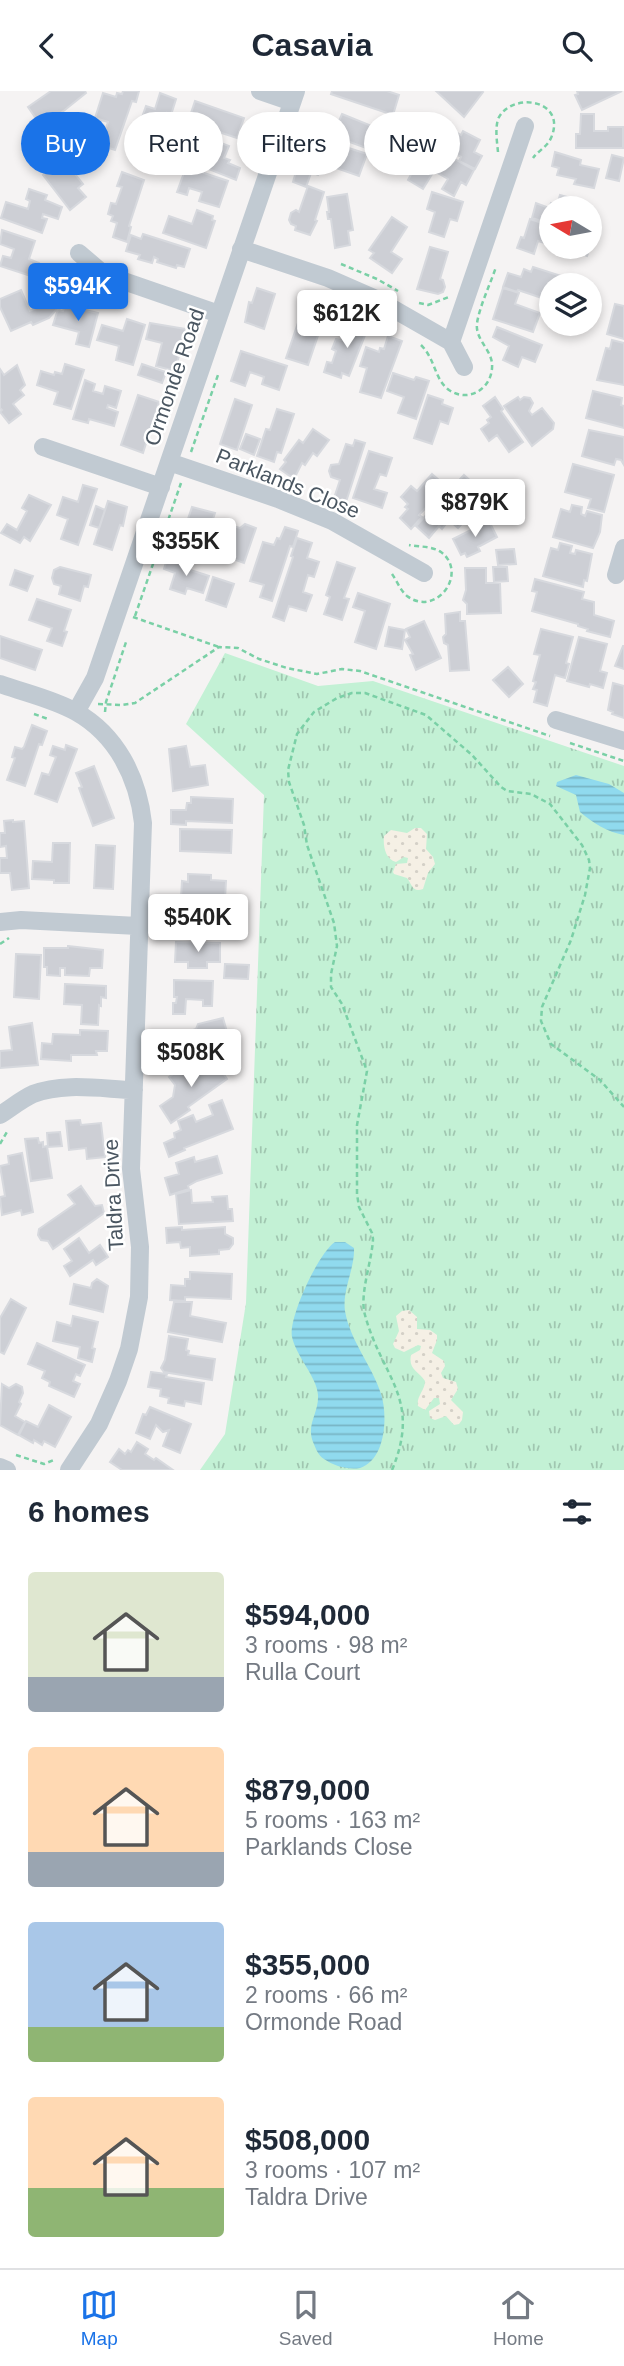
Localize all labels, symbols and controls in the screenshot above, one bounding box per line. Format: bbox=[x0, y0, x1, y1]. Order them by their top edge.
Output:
icon: back bbox=[28, 27, 66, 65]
text: Casavia bbox=[252, 27, 372, 63]
icon: search bbox=[558, 27, 596, 65]
chip: Buy bbox=[21, 112, 110, 175]
chip: Rent bbox=[124, 112, 223, 175]
chip: Filters bbox=[237, 112, 350, 175]
chip: New bbox=[364, 112, 460, 175]
north arrow bbox=[539, 196, 602, 259]
map controls bbox=[539, 196, 602, 336]
pin: $594K bbox=[29, 264, 127, 323]
text: $594K bbox=[44, 273, 112, 299]
button: layers bbox=[539, 273, 602, 336]
pin: $612K bbox=[298, 291, 396, 350]
text: $612K bbox=[313, 300, 381, 326]
street label: Ormonde Road bbox=[140, 305, 208, 449]
street label: Parklands Close bbox=[213, 444, 363, 522]
pin: $879K bbox=[426, 479, 524, 539]
text: $879K bbox=[441, 489, 509, 515]
pin: $355K bbox=[137, 519, 235, 578]
text: $355K bbox=[152, 528, 220, 554]
pin: $540K bbox=[149, 895, 247, 954]
text: $540K bbox=[164, 904, 232, 930]
pin: $508K bbox=[142, 1030, 240, 1089]
text: $508K bbox=[157, 1039, 225, 1065]
street label: Taldra Drive bbox=[99, 1138, 127, 1252]
icon: filters bbox=[558, 1493, 596, 1531]
text: 6 homes bbox=[28, 1495, 150, 1528]
text: $594,000 bbox=[245, 1598, 370, 1631]
icon: home bbox=[84, 1600, 168, 1684]
text: 3 rooms · 98 m² bbox=[245, 1632, 407, 1658]
text: Rulla Court bbox=[245, 1659, 360, 1685]
text: $879,000 bbox=[245, 1773, 370, 1806]
icon: home bbox=[84, 1775, 168, 1859]
text: 5 rooms · 163 m² bbox=[245, 1807, 420, 1833]
text: Parklands Close bbox=[245, 1834, 412, 1860]
text: $355,000 bbox=[245, 1948, 370, 1981]
icon: home bbox=[84, 1950, 168, 2034]
text: 2 rooms · 66 m² bbox=[245, 1982, 407, 2008]
text: Ormonde Road bbox=[245, 2009, 402, 2035]
text: $508,000 bbox=[245, 2123, 370, 2156]
icon: home bbox=[84, 2125, 168, 2209]
text: 3 rooms · 107 m² bbox=[245, 2157, 420, 2183]
text: Taldra Drive bbox=[245, 2184, 368, 2210]
tab: Map bbox=[80, 2286, 118, 2350]
tab: Saved bbox=[279, 2286, 333, 2350]
tab: Home bbox=[493, 2286, 544, 2350]

